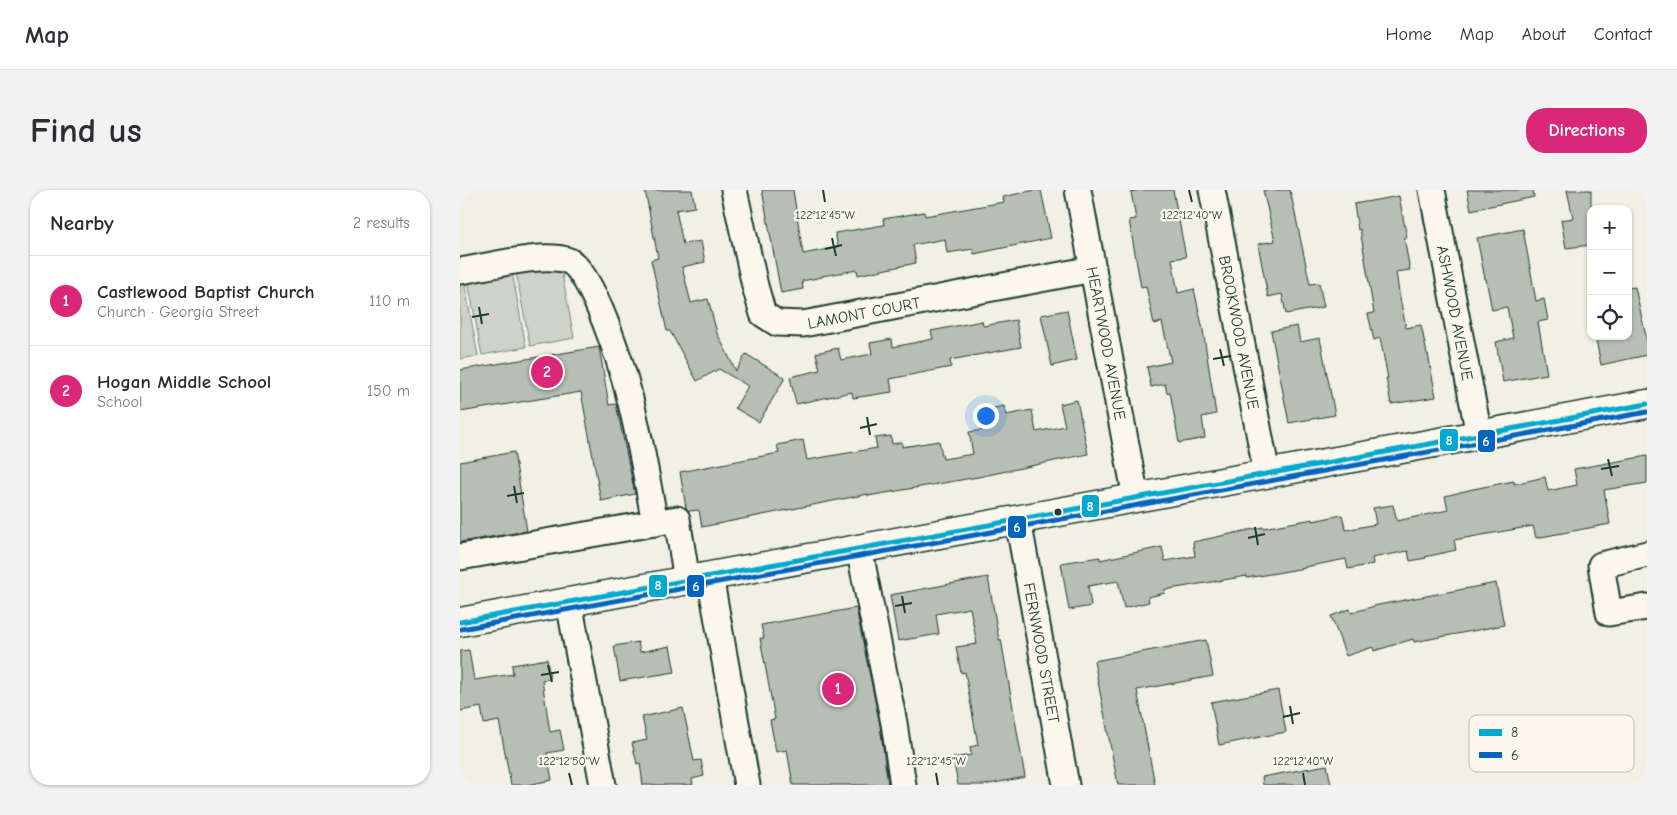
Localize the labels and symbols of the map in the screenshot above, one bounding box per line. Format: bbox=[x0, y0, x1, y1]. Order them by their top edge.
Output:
text: 122°12'45"W bbox=[795, 208, 855, 222]
text: 122°12'40"W bbox=[1162, 208, 1223, 222]
street label: ASHWOOD AVENUE bbox=[1433, 244, 1476, 382]
street label: BROOKWOOD AVENUE bbox=[1215, 254, 1262, 411]
street label: HEARTWOOD AVENUE bbox=[1083, 265, 1129, 422]
street label: LAMONT COURT bbox=[806, 294, 923, 333]
pin: 2 bbox=[531, 353, 563, 391]
your location bbox=[973, 403, 999, 429]
line badge: 8 bbox=[1439, 428, 1459, 452]
line badge: 6 bbox=[1477, 429, 1496, 453]
text: 8 bbox=[1445, 432, 1453, 449]
text: 6 bbox=[1482, 433, 1490, 450]
line badge: 8 bbox=[1081, 494, 1100, 518]
text: 8 bbox=[1086, 498, 1094, 515]
unlabelled marker bbox=[1053, 507, 1063, 517]
line badge: 6 bbox=[1007, 515, 1027, 539]
text: 6 bbox=[1013, 519, 1021, 536]
line badge: 8 bbox=[648, 574, 668, 598]
line badge: 6 bbox=[686, 574, 705, 598]
text: 8 bbox=[654, 577, 662, 594]
text: 6 bbox=[692, 578, 700, 595]
street label: FERNWOOD STREET bbox=[1020, 581, 1063, 725]
pin: 1 bbox=[822, 670, 854, 708]
legend bbox=[1469, 715, 1634, 772]
text: 8 bbox=[1511, 724, 1518, 741]
text: 6 bbox=[1511, 747, 1519, 764]
text: 122°12'50"W bbox=[538, 754, 600, 768]
text: 122°12'45"W bbox=[906, 754, 966, 768]
text: 122°12'40"W bbox=[1273, 754, 1334, 768]

